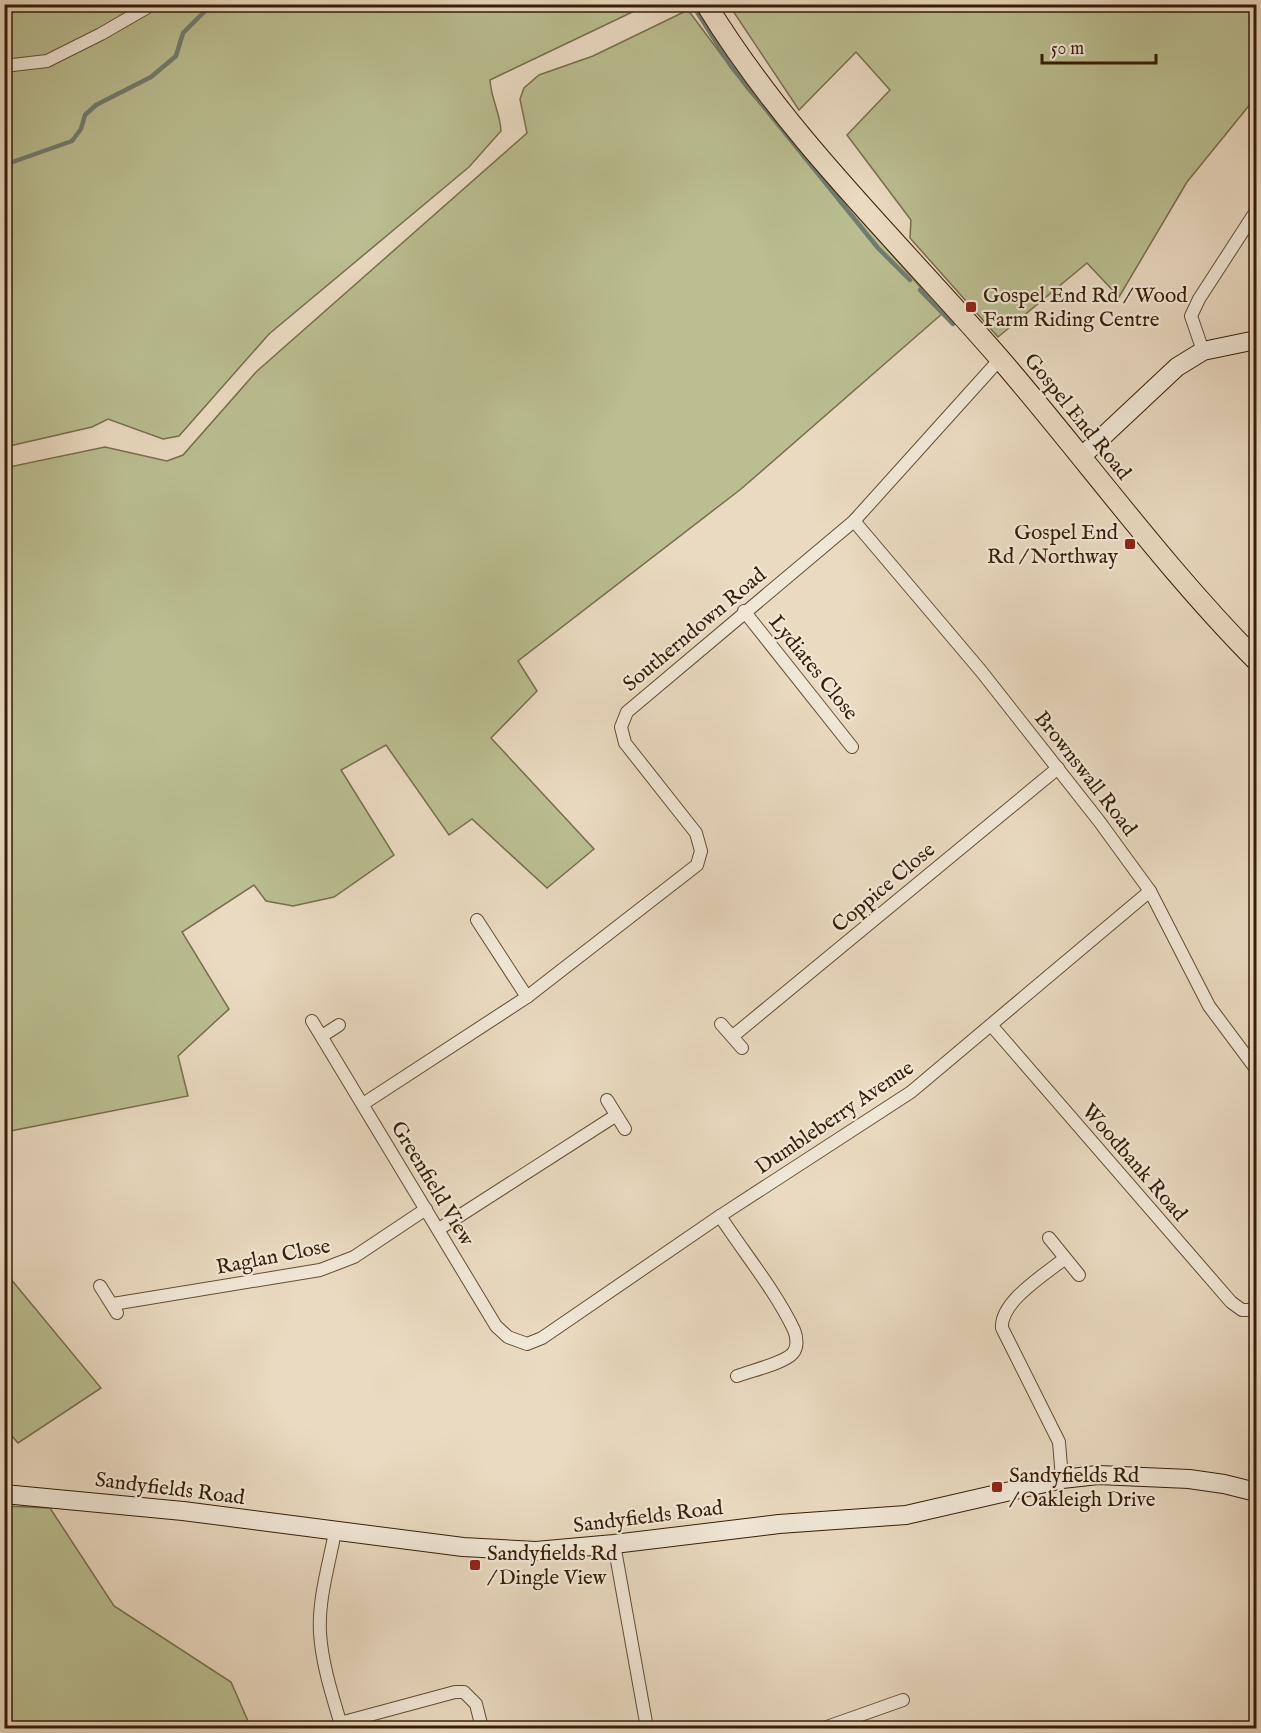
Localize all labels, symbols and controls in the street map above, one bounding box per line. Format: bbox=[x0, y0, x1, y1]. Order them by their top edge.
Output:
scale bar bbox=[1042, 27, 1156, 65]
text: 50 m bbox=[1051, 38, 1084, 61]
place label: Gospel End Rd / Wood Farm Riding Centre bbox=[983, 283, 1188, 334]
marker: Gospel End Rd / Wood Farm Riding Centre bbox=[964, 300, 978, 314]
street label: Gospel End Road bbox=[1017, 348, 1137, 487]
place label: Gospel End Rd / Northway bbox=[987, 520, 1119, 571]
marker: Gospel End Rd / Northway bbox=[1123, 537, 1137, 551]
street label: Southerndown Road bbox=[618, 562, 773, 698]
street label: Lydiates Close bbox=[762, 610, 864, 726]
street label: Brownswall Road bbox=[1028, 706, 1143, 843]
street label: Coppice Close bbox=[827, 837, 941, 939]
street label: Dumbleberry Avenue bbox=[750, 1055, 920, 1181]
street label: Woodbank Road bbox=[1075, 1098, 1193, 1228]
street label: Greenfield View bbox=[384, 1116, 480, 1252]
street label: Raglan Close bbox=[214, 1233, 333, 1282]
place label: Sandyfields Rd / Oakleigh Drive bbox=[1009, 1463, 1156, 1514]
street label: Sandyfields Road bbox=[93, 1467, 247, 1512]
marker: Sandyfields Rd / Oakleigh Drive bbox=[990, 1480, 1004, 1494]
street label: Sandyfields Road bbox=[572, 1495, 725, 1540]
place label: Sandyfields Rd / Dingle View bbox=[487, 1541, 618, 1592]
marker: Sandyfields Rd / Dingle View bbox=[468, 1558, 482, 1572]

